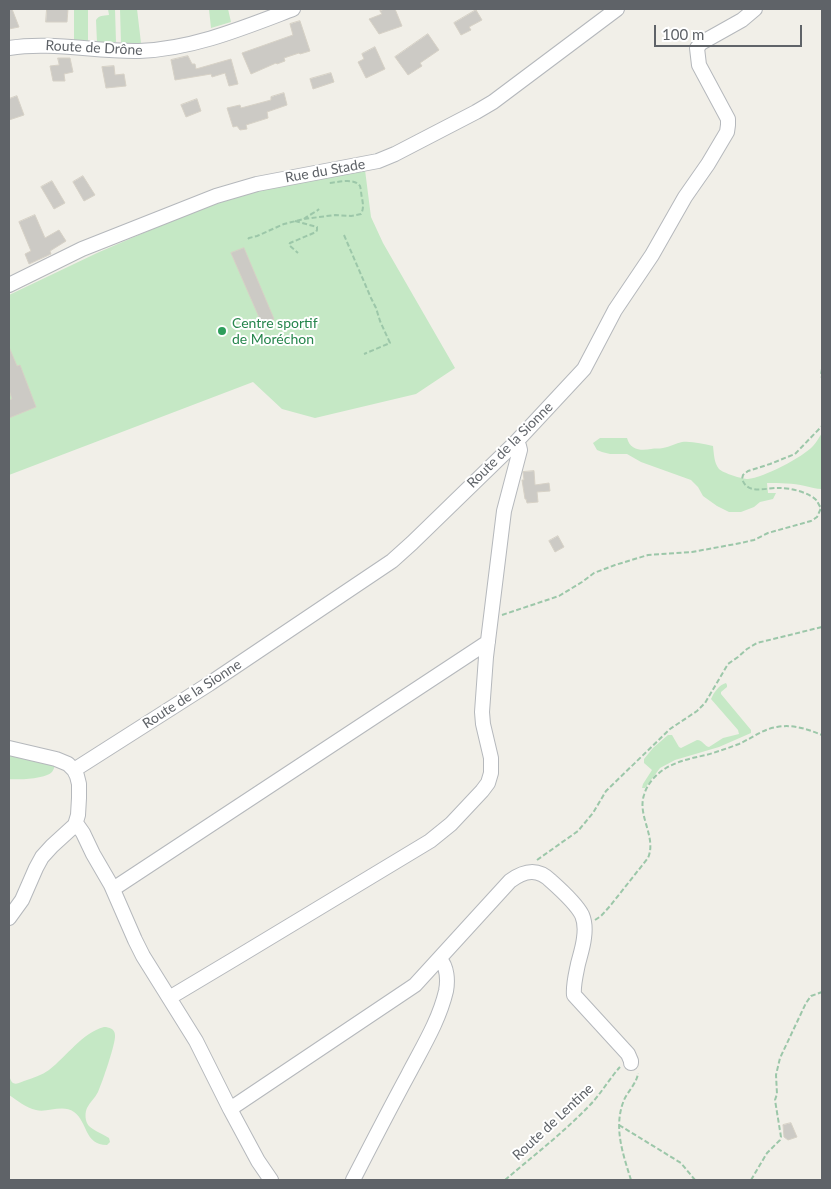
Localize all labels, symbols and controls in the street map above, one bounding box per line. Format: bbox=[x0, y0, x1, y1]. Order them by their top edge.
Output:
scale bar bbox=[656, 15, 804, 47]
text: 100 m bbox=[662, 25, 704, 43]
street label: Route de Drône bbox=[45, 37, 143, 59]
street label: Rue du Stade bbox=[284, 156, 366, 186]
place label: Centre sportif de Moréchon bbox=[232, 315, 318, 348]
marker: Centre sportif de Moréchon bbox=[216, 325, 228, 337]
street label: Route de la Sionne bbox=[464, 399, 556, 491]
street label: Route de la Sionne bbox=[139, 656, 245, 732]
street label: Route de Lentine bbox=[509, 1080, 597, 1164]

